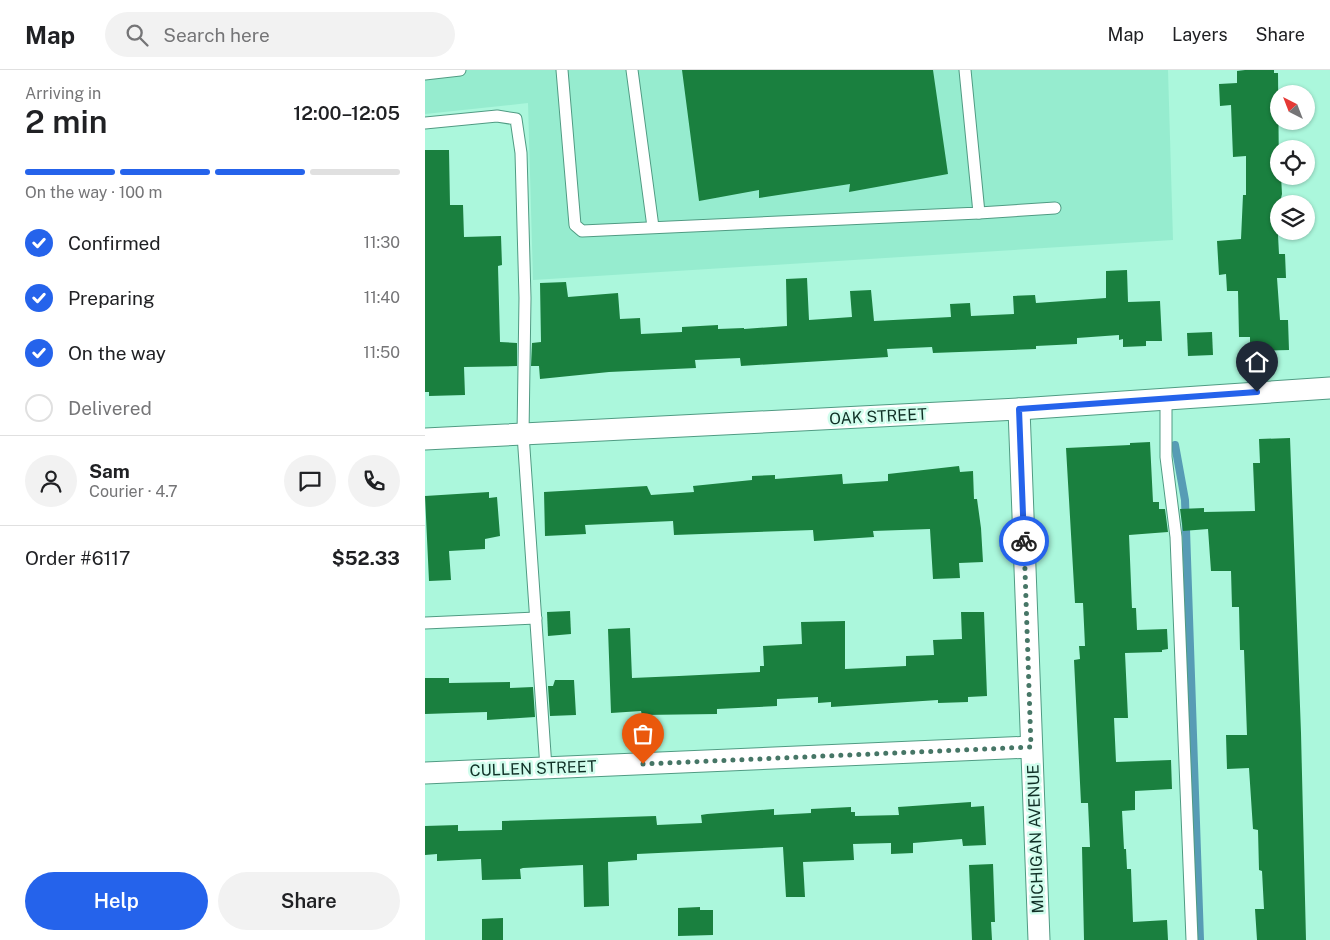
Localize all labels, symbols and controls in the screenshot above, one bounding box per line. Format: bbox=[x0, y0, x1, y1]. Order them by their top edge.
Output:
search box bbox=[105, 12, 455, 57]
text: Map bbox=[25, 21, 75, 49]
icon: search bbox=[123, 21, 151, 49]
text: Search here bbox=[163, 24, 270, 46]
text: Map bbox=[1108, 24, 1144, 45]
text: Layers bbox=[1172, 24, 1228, 45]
text: Share bbox=[1256, 24, 1305, 45]
text: Arriving in bbox=[25, 84, 101, 103]
north arrow bbox=[1270, 85, 1315, 130]
map controls bbox=[1270, 85, 1315, 240]
text: 12:00–12:05 bbox=[293, 102, 400, 124]
text: 2 min bbox=[25, 103, 108, 140]
button: locate bbox=[1270, 140, 1315, 185]
text: On the way · 100 m bbox=[25, 183, 162, 202]
button: layers bbox=[1270, 195, 1315, 240]
icon: check bbox=[25, 229, 53, 257]
text: Confirmed bbox=[68, 232, 161, 254]
text: 11:30 bbox=[364, 233, 400, 252]
icon: check bbox=[25, 284, 53, 312]
text: Preparing bbox=[68, 287, 155, 309]
text: 11:40 bbox=[364, 288, 400, 307]
icon: check bbox=[25, 339, 53, 367]
pin bbox=[1236, 341, 1278, 392]
text: On the way bbox=[68, 342, 166, 364]
text: 11:50 bbox=[363, 343, 400, 362]
icon: home bbox=[1243, 348, 1271, 376]
text: Delivered bbox=[68, 397, 152, 419]
street label: OAK STREET bbox=[829, 404, 928, 429]
button: person bbox=[25, 455, 77, 507]
button: chat bbox=[284, 455, 336, 507]
button: phone bbox=[348, 455, 400, 507]
text: Sam bbox=[89, 460, 130, 482]
text: Courier · 4.7 bbox=[89, 482, 178, 501]
courier bbox=[999, 516, 1049, 566]
icon: bike bbox=[1010, 527, 1038, 555]
text: Order #6117 bbox=[25, 547, 130, 569]
text: $52.33 bbox=[332, 547, 400, 569]
pin bbox=[622, 713, 664, 764]
icon: bag bbox=[629, 720, 657, 748]
street label: CULLEN STREET bbox=[469, 757, 597, 780]
street label: MICHIGAN AVENUE bbox=[1023, 764, 1048, 914]
button: Help bbox=[25, 872, 208, 930]
button: Share bbox=[218, 872, 400, 930]

